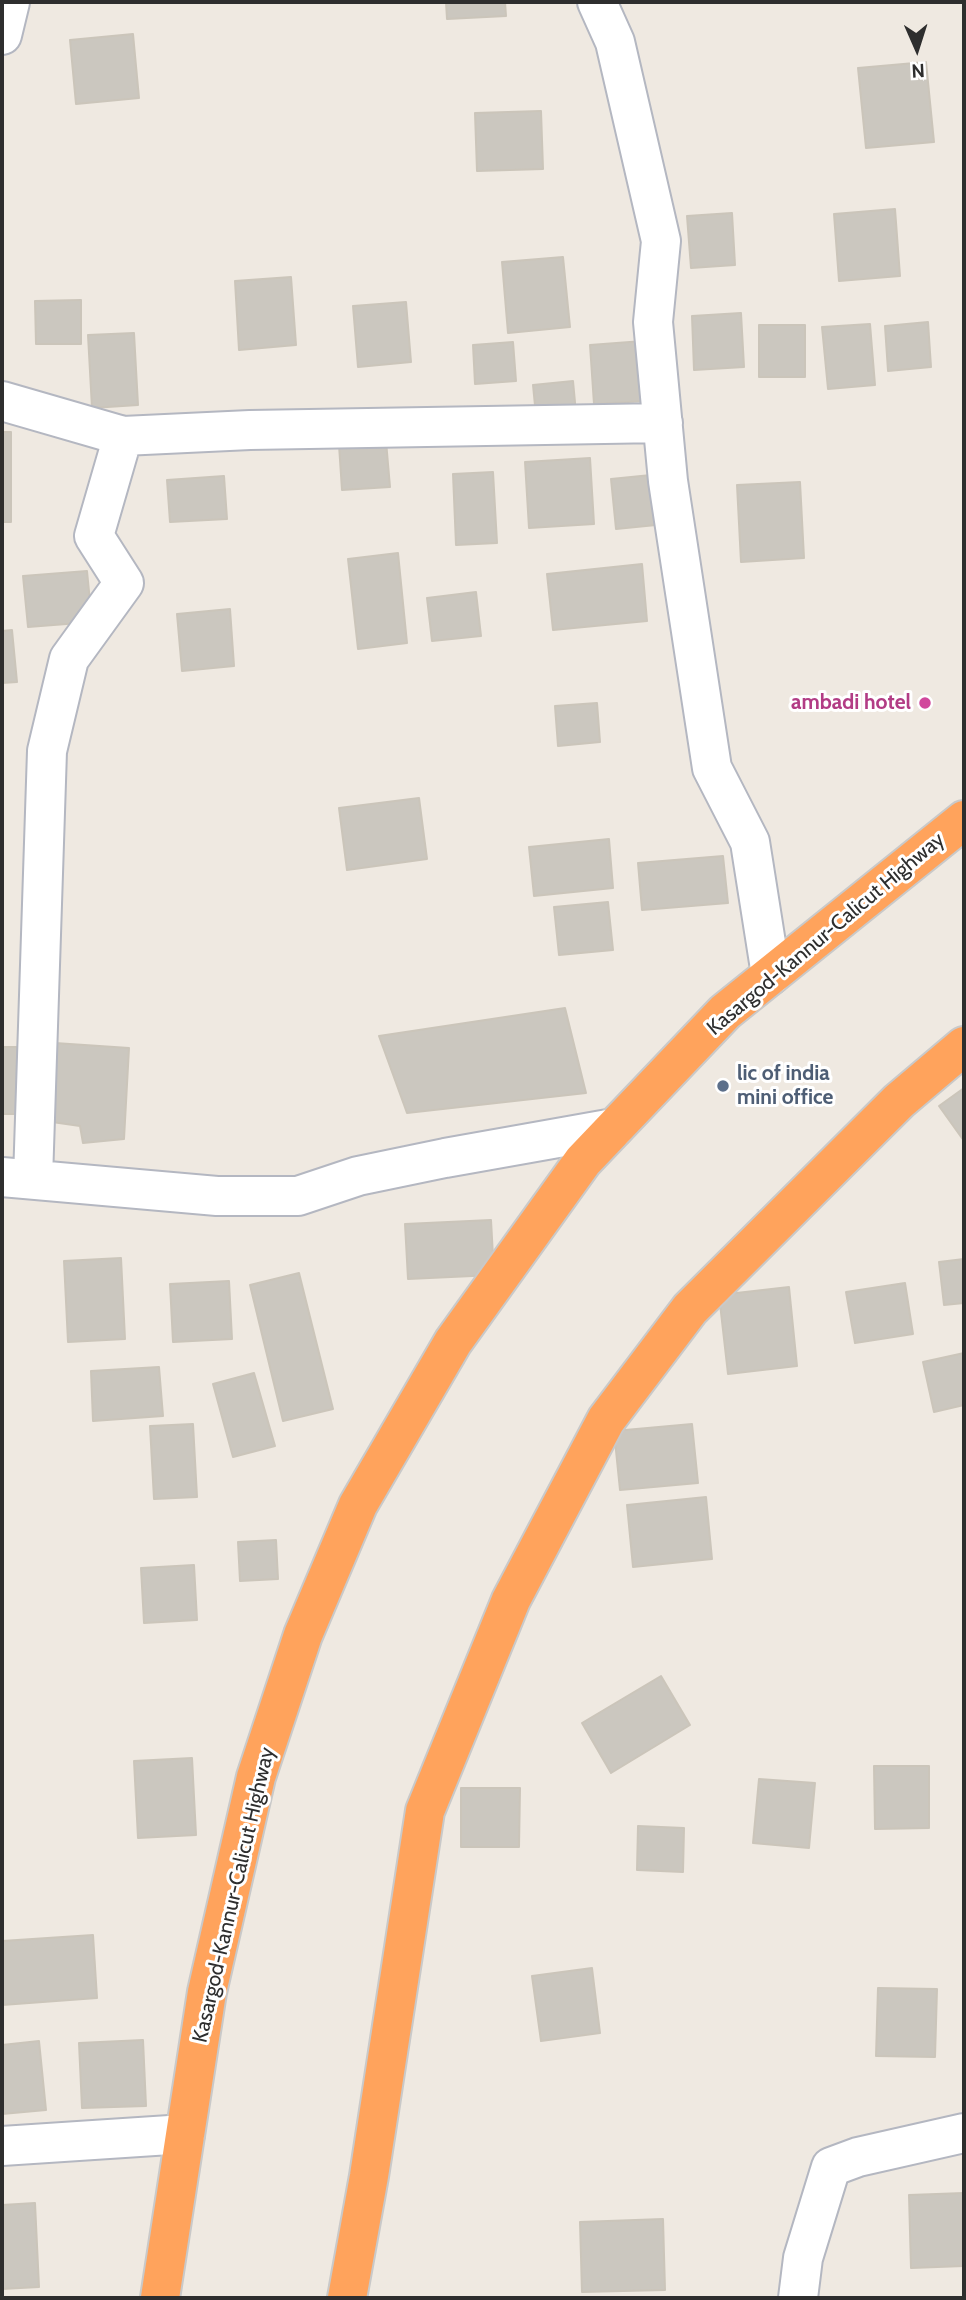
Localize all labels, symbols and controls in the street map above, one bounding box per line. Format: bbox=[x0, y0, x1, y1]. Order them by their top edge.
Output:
north arrow bbox=[882, 14, 952, 84]
text: N bbox=[911, 59, 925, 82]
place label: ambadi hotel bbox=[791, 690, 911, 716]
marker: ambadi hotel bbox=[917, 695, 933, 711]
street label: Kasargod-Kannur-Calicut Highway bbox=[702, 827, 950, 1041]
place label: lic of india mini office bbox=[737, 1061, 833, 1111]
marker: lic of india mini office bbox=[715, 1078, 731, 1094]
street label: Kasargod-Kannur-Calicut Highway bbox=[188, 1745, 280, 2045]

